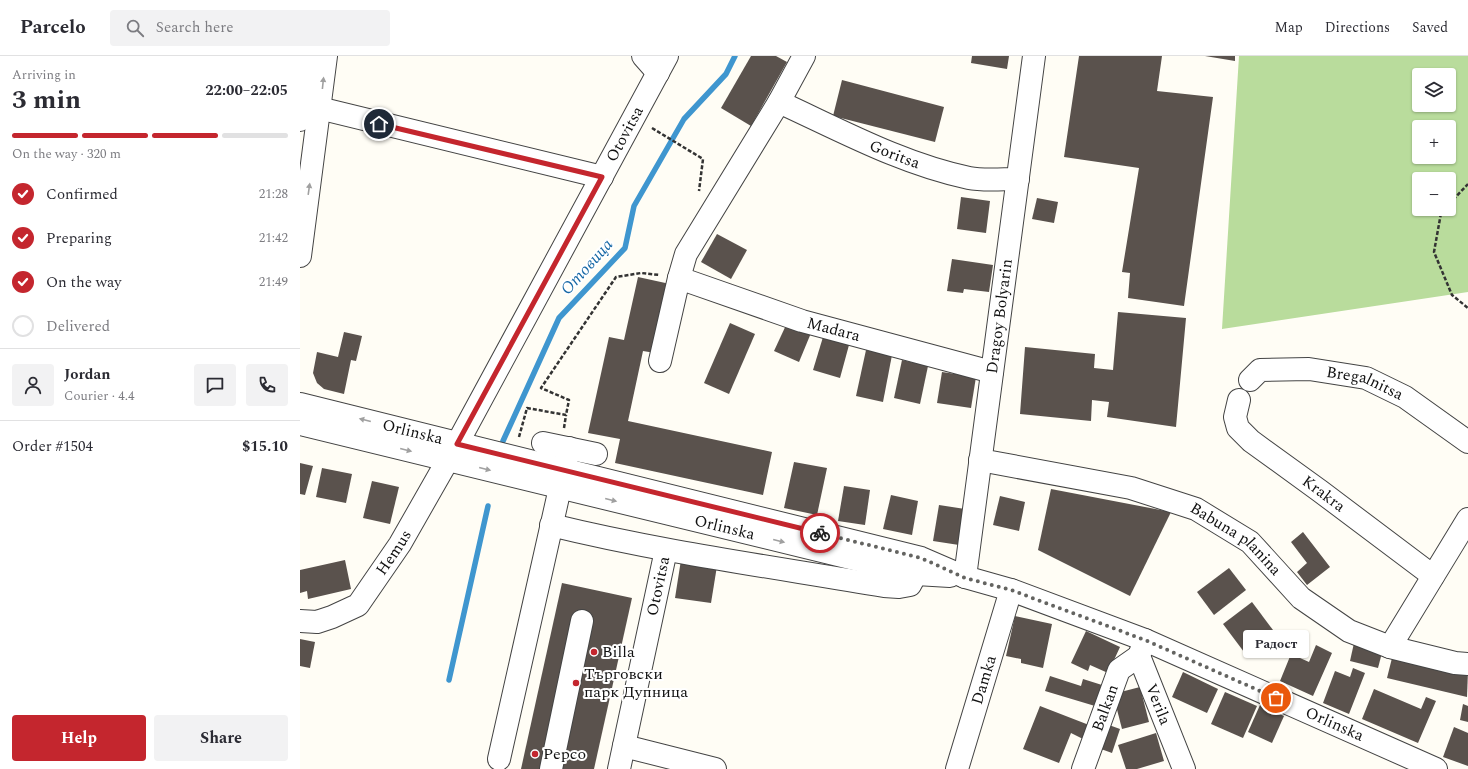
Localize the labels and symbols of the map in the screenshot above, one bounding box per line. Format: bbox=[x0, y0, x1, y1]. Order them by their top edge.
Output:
one-way arrow bbox=[320, 76, 326, 89]
street label: Otovitsa bbox=[600, 102, 650, 166]
pin bbox=[362, 107, 396, 141]
street label: Goritsa bbox=[865, 134, 923, 175]
one-way arrow bbox=[306, 183, 312, 195]
water label: Отовица bbox=[554, 233, 620, 301]
street label: Dragoy Bolyarin bbox=[980, 257, 1019, 375]
street label: Madara bbox=[804, 311, 863, 348]
street label: Bregalnitsa bbox=[1325, 360, 1408, 407]
street label: Orlinska bbox=[380, 413, 446, 451]
one-way arrow bbox=[359, 417, 371, 423]
one-way arrow bbox=[400, 447, 412, 453]
one-way arrow bbox=[479, 466, 491, 472]
street label: Krakra bbox=[1297, 470, 1351, 518]
street label: Babuna planina bbox=[1185, 496, 1287, 581]
one-way arrow bbox=[606, 497, 618, 503]
street label: Orlinska bbox=[692, 508, 758, 546]
courier bbox=[800, 513, 840, 553]
street label: Hemus bbox=[370, 525, 418, 580]
one-way arrow bbox=[772, 538, 785, 544]
street label: Otovitsa bbox=[640, 554, 676, 618]
callout: Радост bbox=[1243, 630, 1309, 658]
place label: Billa bbox=[602, 640, 635, 664]
marker: Billa bbox=[589, 647, 599, 657]
street label: Damka bbox=[965, 652, 1003, 708]
place label: Търговски парк Дупница bbox=[584, 662, 688, 704]
marker: Търговски парк Дупница bbox=[571, 678, 581, 688]
street label: Verila bbox=[1139, 680, 1177, 729]
street label: Balkan bbox=[1086, 681, 1125, 735]
pin bbox=[1259, 681, 1293, 715]
street label: Orlinska bbox=[1302, 701, 1368, 748]
place label: Pepco bbox=[543, 742, 586, 766]
marker: Pepco bbox=[530, 749, 540, 759]

